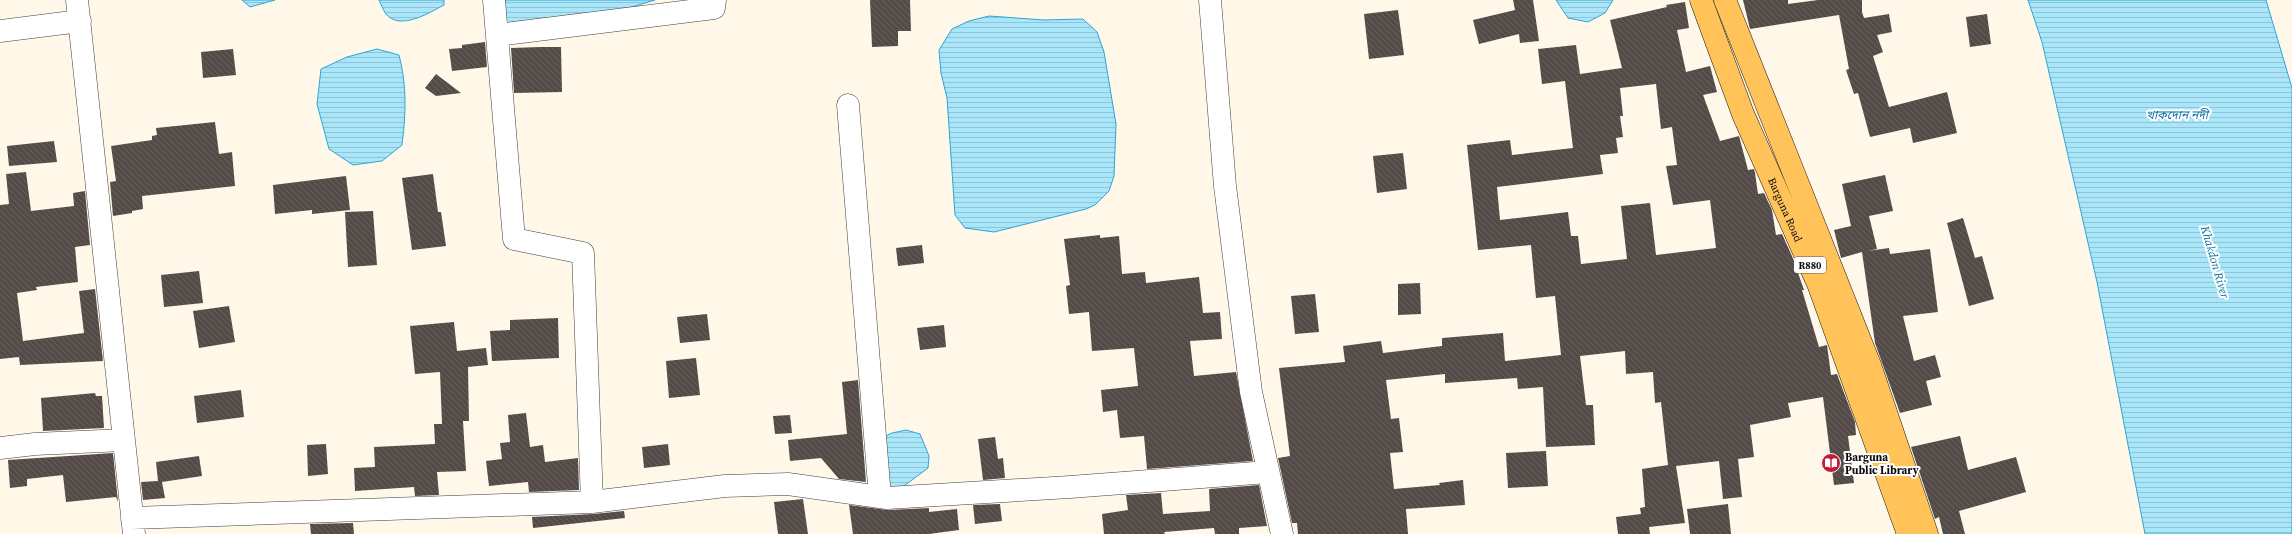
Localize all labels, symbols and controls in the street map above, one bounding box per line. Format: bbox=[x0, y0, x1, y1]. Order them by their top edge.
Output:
water label: খাকদোন নদী bbox=[2146, 107, 2211, 123]
street label: Barguna Road bbox=[1764, 175, 1806, 245]
water label: Khakdon River bbox=[2197, 223, 2233, 301]
road number: R880 bbox=[1794, 257, 1826, 273]
place label: Barguna Public Library bbox=[1845, 450, 1919, 478]
library icon: Barguna Public Library bbox=[1820, 452, 1842, 474]

